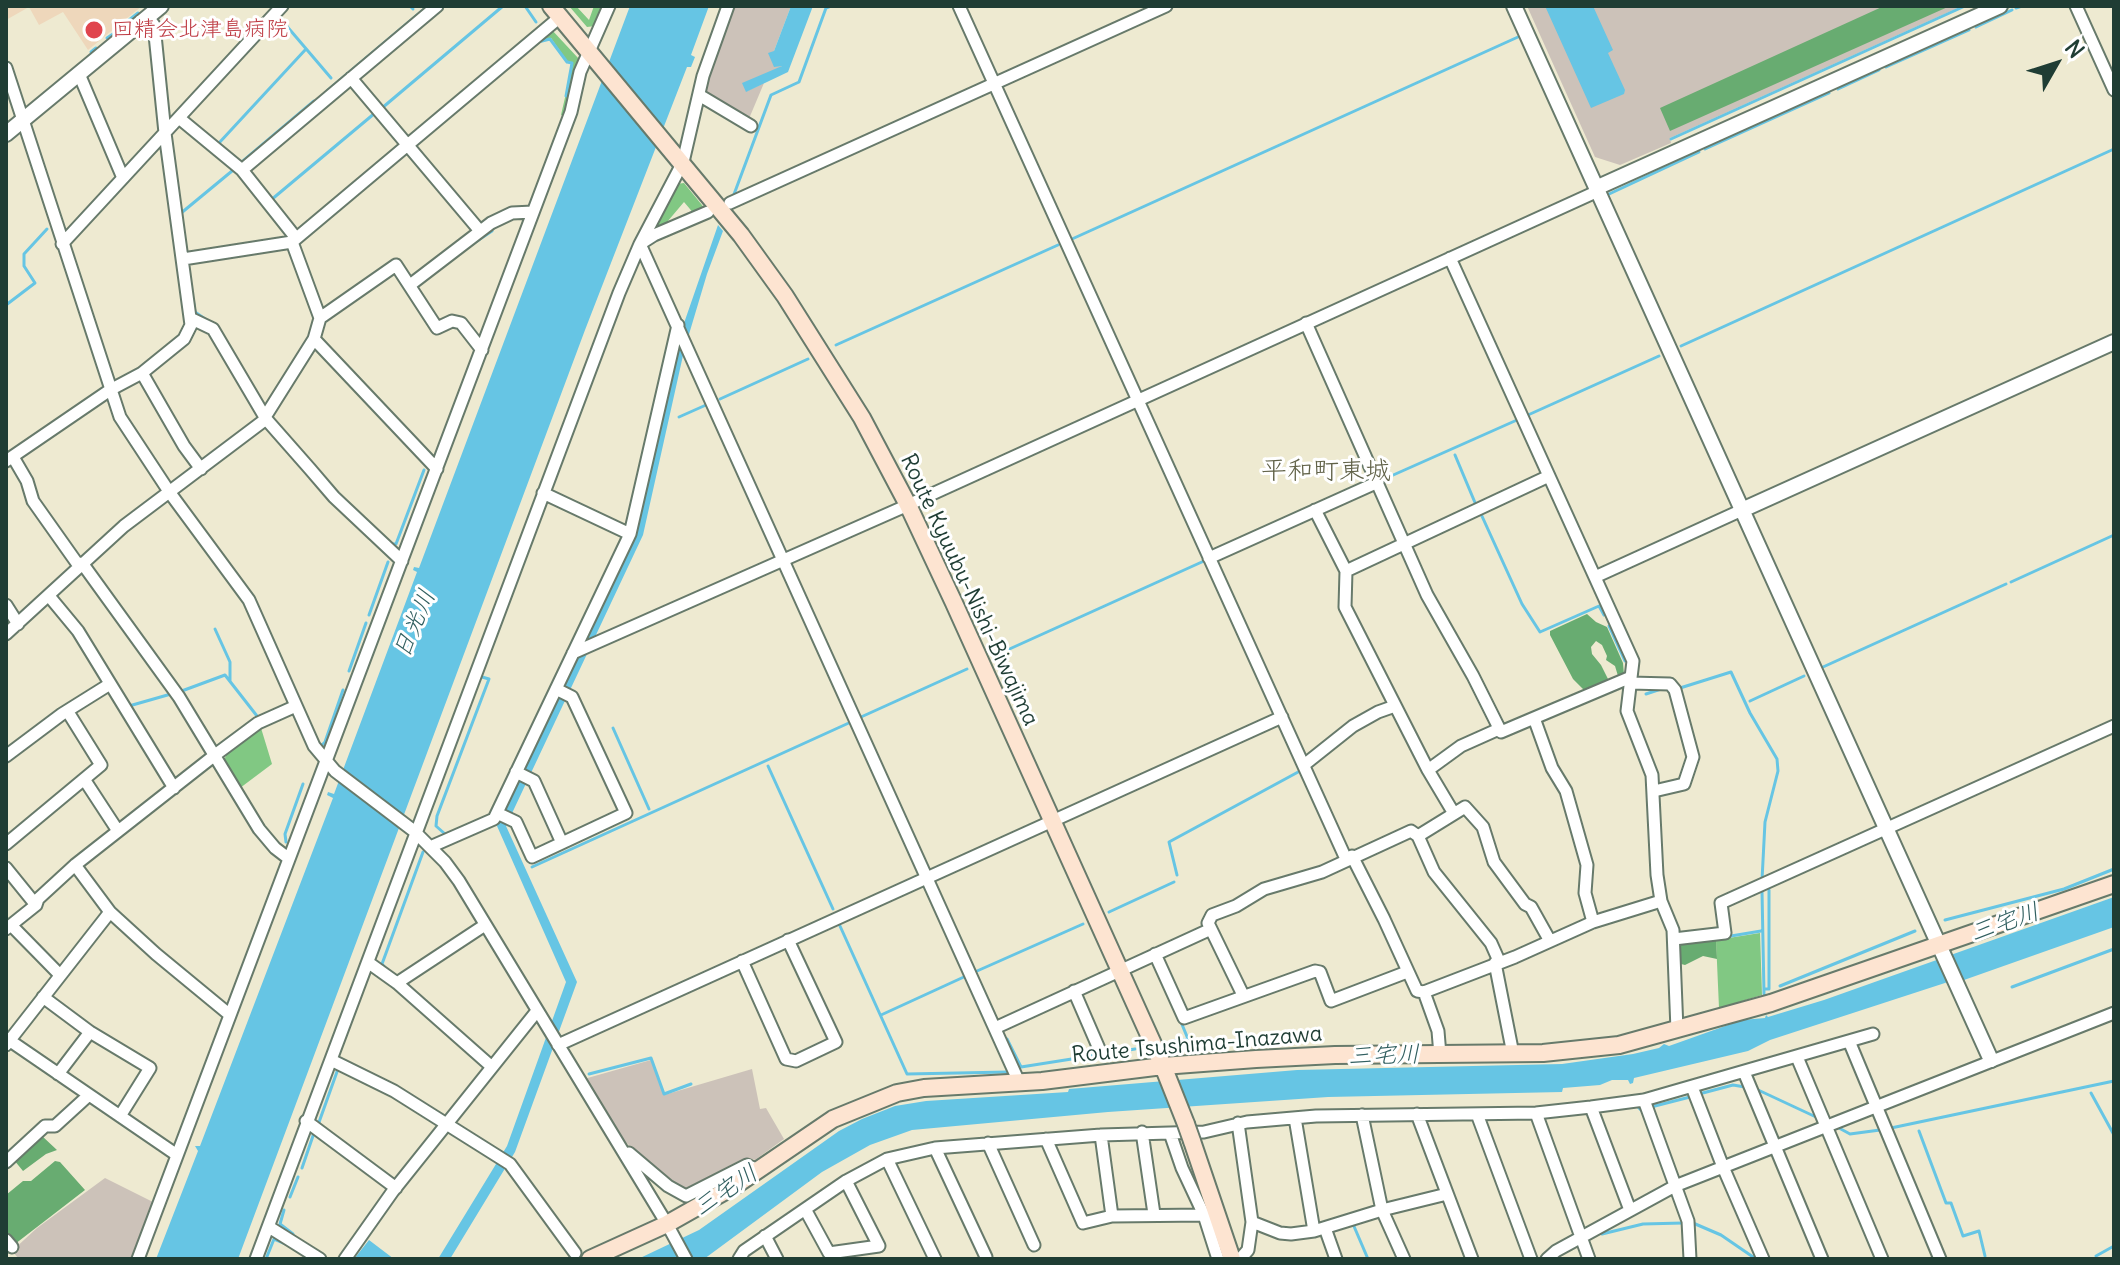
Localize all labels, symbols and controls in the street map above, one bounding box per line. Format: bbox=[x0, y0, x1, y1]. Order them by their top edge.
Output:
place label: 回精会北津島病院 bbox=[112, 17, 288, 43]
marker: 回精会北津島病院 bbox=[83, 19, 105, 41]
north arrow bbox=[2016, 24, 2096, 104]
text: N bbox=[2059, 34, 2090, 64]
street label: Route Kyuubu-Nishi-Biwajima bbox=[894, 450, 1044, 730]
district label: 平和町東城 bbox=[1261, 456, 1391, 488]
water label: 日光川 bbox=[388, 585, 442, 663]
water label: 三宅川 bbox=[1966, 898, 2044, 948]
street label: Route Tsushima-Inazawa bbox=[1071, 1021, 1323, 1069]
water label: 三宅川 bbox=[1348, 1040, 1420, 1072]
water label: 三宅川 bbox=[688, 1159, 764, 1223]

